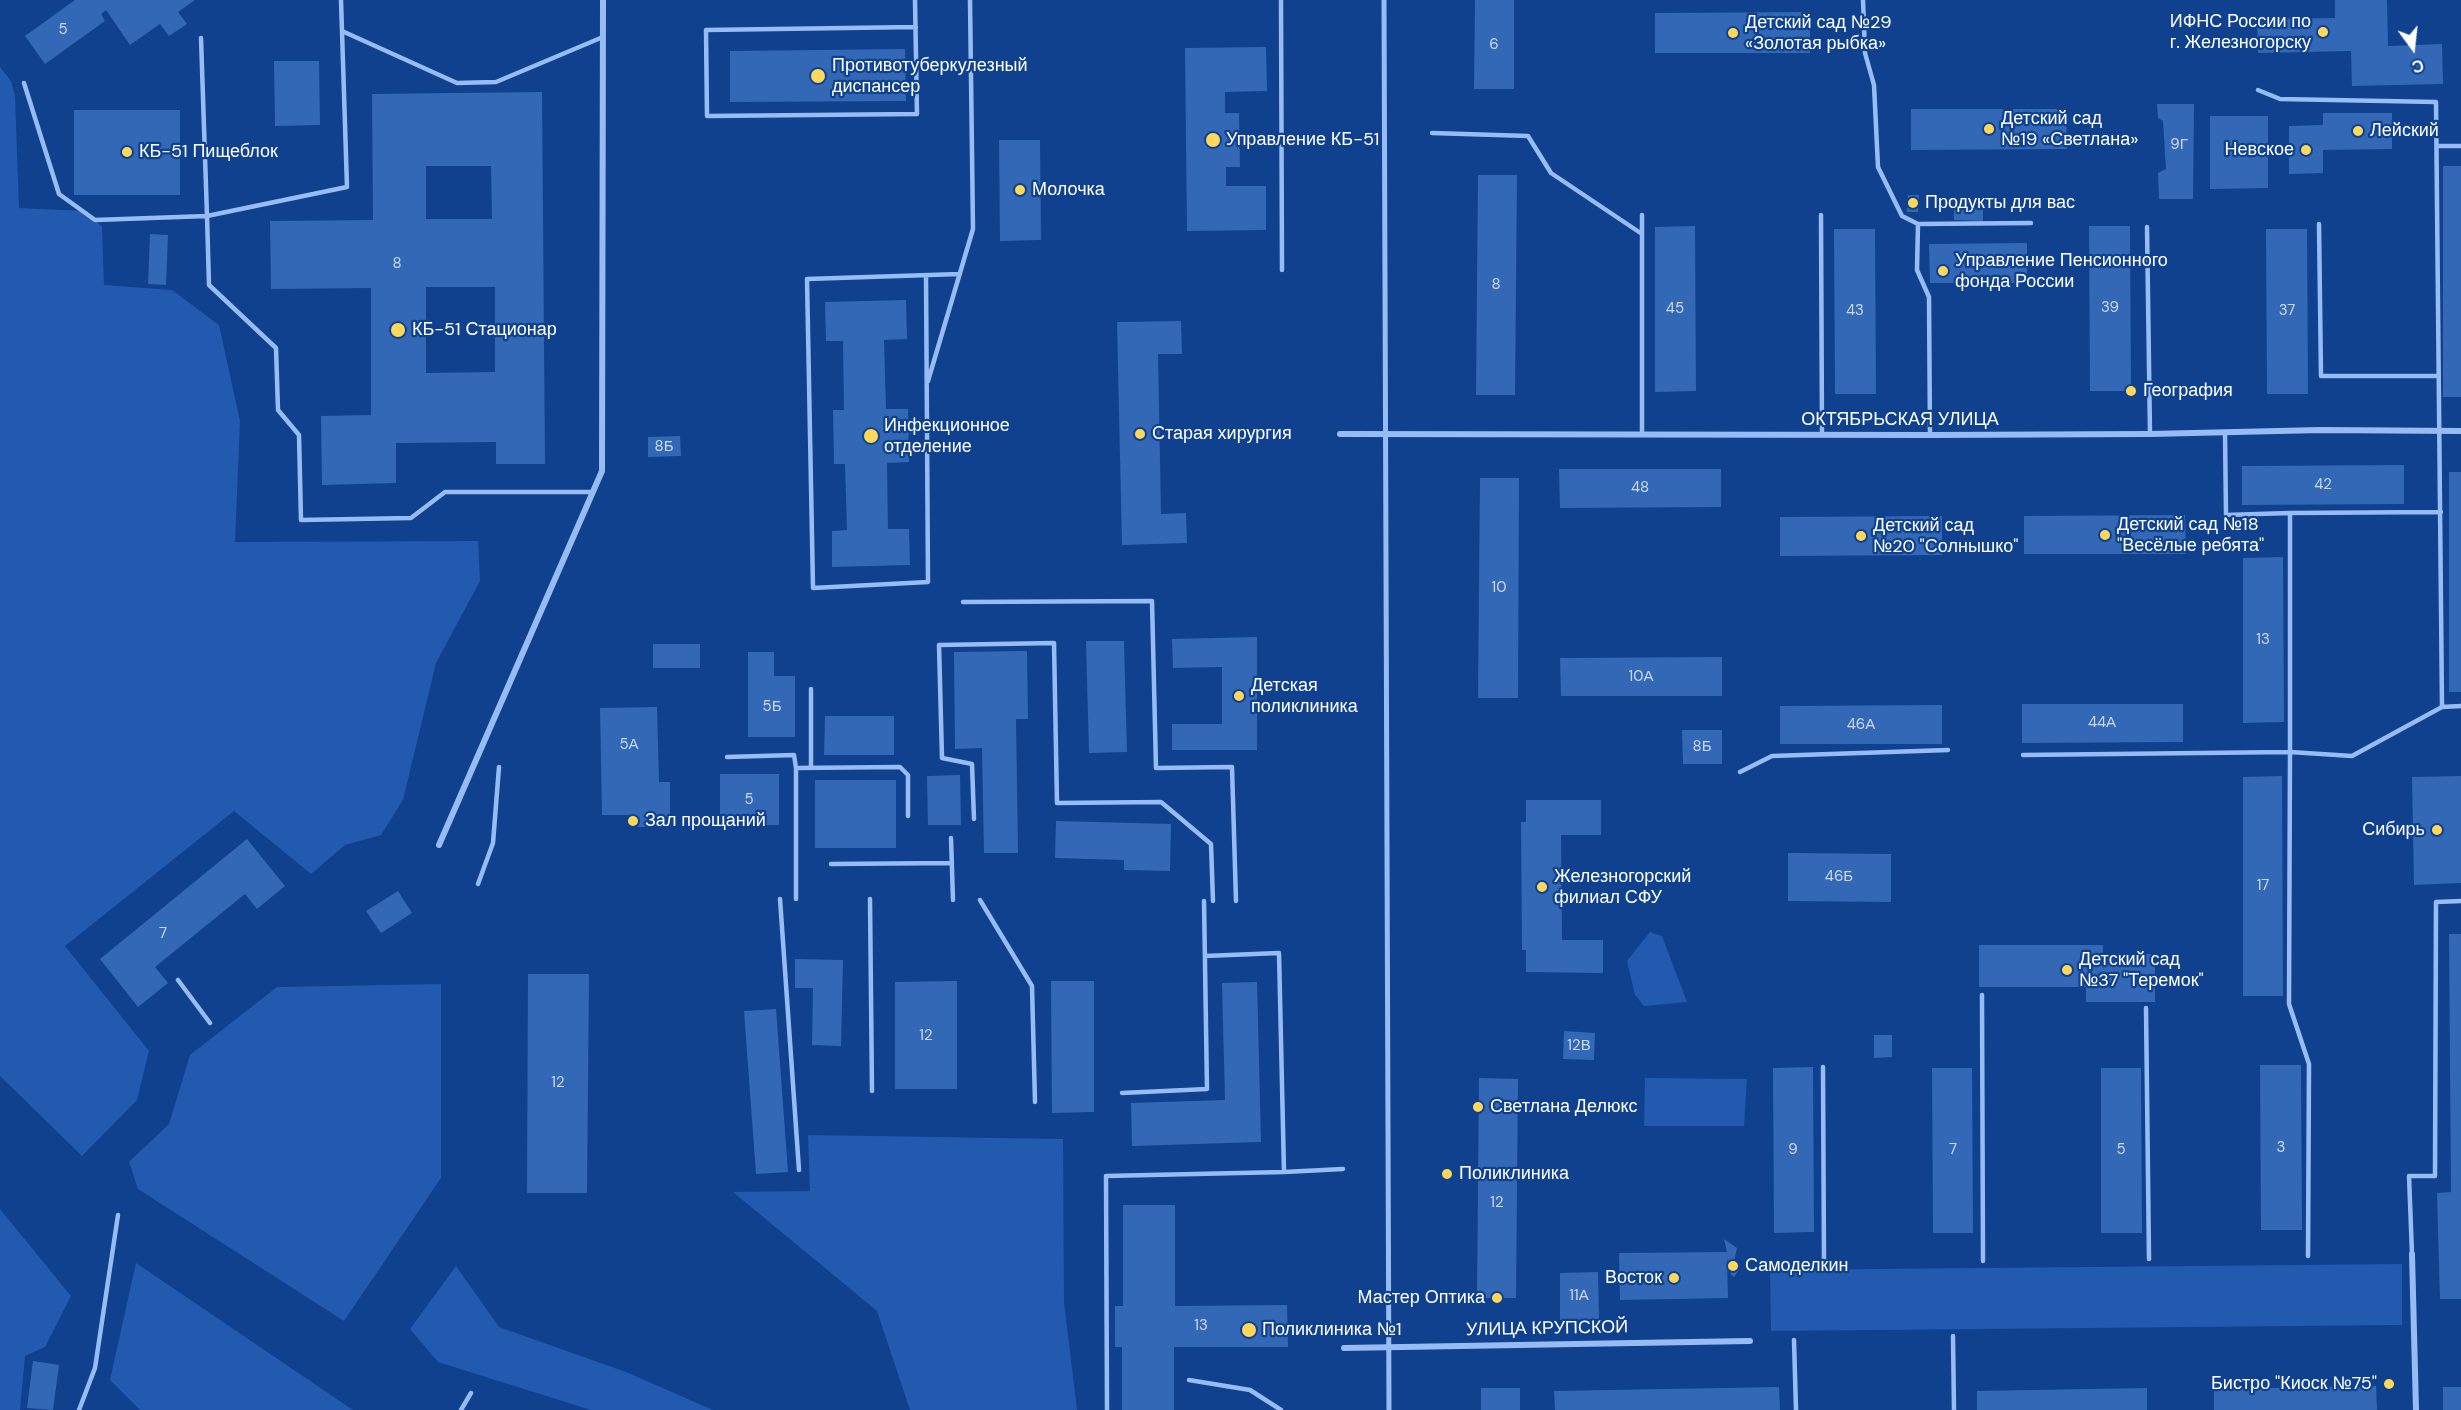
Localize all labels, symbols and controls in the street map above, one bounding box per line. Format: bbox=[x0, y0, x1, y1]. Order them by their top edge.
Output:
place label: ИФНС России по г. Железногорску bbox=[2170, 11, 2311, 54]
place label: Детский сад №29 «Золотая рыбка» bbox=[1745, 12, 1892, 54]
north arrow bbox=[2383, 18, 2443, 78]
house number: 5 bbox=[58, 21, 68, 39]
marker: ИФНС России по г. Железногорску bbox=[2316, 25, 2330, 39]
marker: Детский сад №29 «Золотая рыбка» bbox=[1726, 26, 1740, 40]
house number: 6 bbox=[1489, 36, 1499, 54]
text: С bbox=[2409, 54, 2426, 78]
place label: Противотуберкулезный диспансер bbox=[832, 55, 1028, 98]
marker: Противотуберкулезный диспансер bbox=[809, 67, 827, 85]
place label: Детский сад №19 «Светлана» bbox=[2001, 108, 2138, 150]
place label: Лейский bbox=[2370, 120, 2439, 142]
marker: Детский сад №19 «Светлана» bbox=[1982, 122, 1996, 136]
marker: Лейский bbox=[2351, 124, 2365, 138]
place label: Управление КБ-51 bbox=[1226, 129, 1379, 151]
marker: Управление КБ-51 bbox=[1204, 131, 1222, 149]
house number: 9Г bbox=[2170, 136, 2188, 154]
place label: Невское bbox=[2225, 139, 2294, 161]
place label: КБ-51 Пищеблок bbox=[139, 141, 278, 163]
marker: Невское bbox=[2299, 143, 2313, 157]
marker: КБ-51 Пищеблок bbox=[120, 145, 134, 159]
place label: Молочка bbox=[1032, 179, 1105, 201]
marker: Молочка bbox=[1013, 183, 1027, 197]
place label: Продукты для вас bbox=[1925, 192, 2075, 214]
marker: Продукты для вас bbox=[1906, 196, 1920, 210]
place label: Управление Пенсионного фонда России bbox=[1955, 250, 2168, 292]
house number: 8 bbox=[392, 255, 402, 273]
marker: Управление Пенсионного фонда России bbox=[1936, 264, 1950, 278]
house number: 8 bbox=[1491, 276, 1501, 294]
house number: 39 bbox=[2101, 299, 2119, 317]
house number: 45 bbox=[1666, 300, 1684, 318]
house number: 43 bbox=[1846, 302, 1864, 320]
house number: 37 bbox=[2279, 302, 2295, 320]
place label: КБ-51 Стационар bbox=[412, 319, 557, 341]
marker: КБ-51 Стационар bbox=[389, 321, 407, 339]
place label: География bbox=[2143, 380, 2233, 402]
marker: География bbox=[2124, 384, 2138, 398]
street label: ОКТЯБРЬСКАЯ УЛИЦА bbox=[1801, 409, 1999, 431]
place label: Инфекционное отделение bbox=[884, 415, 1010, 458]
place label: Старая хирургия bbox=[1152, 423, 1292, 445]
marker: Инфекционное отделение bbox=[862, 427, 880, 445]
marker: Старая хирургия bbox=[1133, 427, 1147, 441]
house number: 8Б bbox=[655, 438, 673, 456]
house number: 42 bbox=[2314, 476, 2332, 494]
house number: 48 bbox=[1631, 479, 1649, 497]
place label: Детский сад №18 "Весёлые ребята" bbox=[2117, 514, 2264, 556]
place label: Детский сад №20 "Солнышко" bbox=[1873, 515, 2019, 558]
marker: Детский сад №18 "Весёлые ребята" bbox=[2098, 528, 2112, 542]
marker: Детский сад №20 "Солнышко" bbox=[1854, 529, 1868, 543]
house number: 10 bbox=[1492, 579, 1506, 597]
house number: 13 bbox=[2256, 631, 2270, 649]
house number: 10А bbox=[1629, 668, 1653, 686]
place label: Детская поликлиника bbox=[1251, 675, 1358, 718]
marker: Детская поликлиника bbox=[1232, 689, 1246, 703]
house number: 5Б bbox=[763, 698, 781, 716]
house number: 44А bbox=[2088, 714, 2116, 732]
house number: 46А bbox=[1847, 716, 1875, 734]
house number: 5А bbox=[619, 736, 639, 754]
house number: 8Б bbox=[1693, 738, 1711, 756]
house number: 5 bbox=[744, 791, 754, 809]
place label: Зал прощаний bbox=[645, 810, 766, 832]
marker: Зал прощаний bbox=[626, 814, 640, 828]
place label: Сибирь bbox=[2362, 819, 2425, 841]
marker: Сибирь bbox=[2430, 823, 2444, 837]
place label: Железногорский филиал СФУ bbox=[1554, 866, 1691, 908]
house number: 46Б bbox=[1825, 868, 1853, 886]
house number: 17 bbox=[2257, 877, 2269, 895]
marker: Железногорский филиал СФУ bbox=[1535, 880, 1549, 894]
house number: 7 bbox=[159, 925, 167, 943]
place label: Детский сад №37 "Теремок" bbox=[2079, 949, 2204, 992]
marker: Детский сад №37 "Теремок" bbox=[2060, 963, 2074, 977]
house number: 12 bbox=[919, 1027, 933, 1045]
house number: 12В bbox=[1567, 1037, 1591, 1055]
house number: 12 bbox=[551, 1074, 565, 1092]
place label: Светлана Делюкс bbox=[1490, 1096, 1638, 1118]
marker: Светлана Делюкс bbox=[1471, 1100, 1485, 1114]
house number: 3 bbox=[2277, 1139, 2285, 1157]
house number: 9 bbox=[1788, 1141, 1798, 1159]
house number: 7 bbox=[1949, 1141, 1957, 1159]
house number: 5 bbox=[2116, 1141, 2126, 1159]
place label: Поликлиника bbox=[1459, 1163, 1569, 1185]
marker: Поликлиника bbox=[1440, 1167, 1454, 1181]
house number: 12 bbox=[1490, 1194, 1504, 1212]
place label: Самоделкин bbox=[1745, 1255, 1848, 1277]
marker: Самоделкин bbox=[1726, 1259, 1740, 1273]
place label: Восток bbox=[1605, 1267, 1662, 1289]
marker: Восток bbox=[1667, 1271, 1681, 1285]
place label: Мастер Оптика bbox=[1358, 1287, 1485, 1309]
house number: 11А bbox=[1569, 1287, 1589, 1305]
marker: Мастер Оптика bbox=[1490, 1291, 1504, 1305]
house number: 13 bbox=[1194, 1317, 1208, 1335]
street label: УЛИЦА КРУПСКОЙ bbox=[1466, 1317, 1628, 1341]
place label: Поликлиника №1 bbox=[1262, 1319, 1402, 1341]
marker: Поликлиника №1 bbox=[1240, 1321, 1258, 1339]
place label: Бистро "Киоск №75" bbox=[2211, 1373, 2377, 1395]
marker: Бистро "Киоск №75" bbox=[2382, 1377, 2396, 1391]

